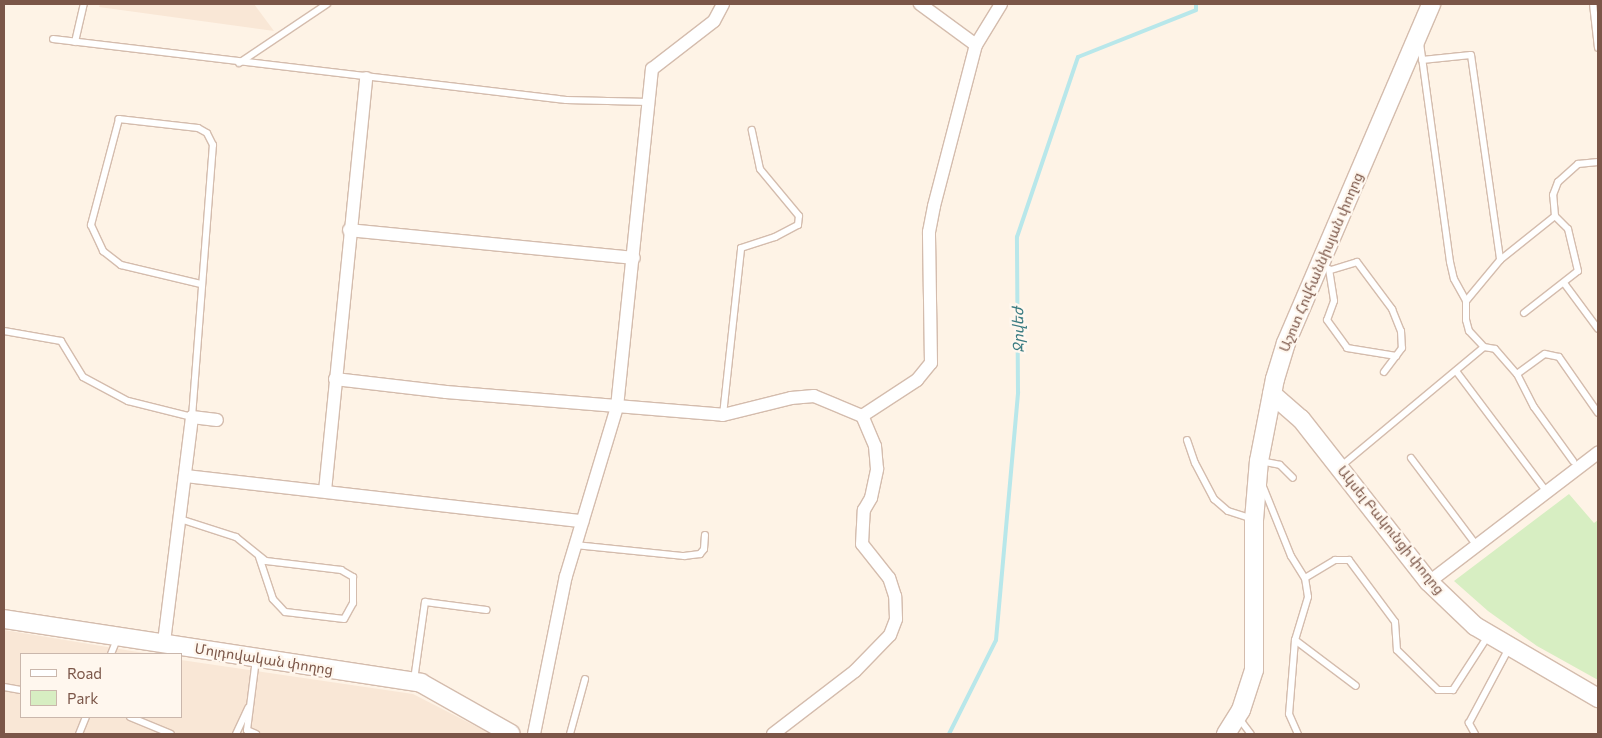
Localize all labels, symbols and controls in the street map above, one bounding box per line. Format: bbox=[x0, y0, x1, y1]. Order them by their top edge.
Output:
street label: Աշոտ Հովհաննիսյան փողոց bbox=[1275, 170, 1367, 354]
water label: Ջրվեժ bbox=[1009, 307, 1027, 353]
street label: Ակսել Բակունցի փողոց bbox=[1334, 462, 1448, 598]
street label: Մոլդովական փողոց bbox=[194, 640, 334, 678]
legend bbox=[20, 653, 182, 718]
text: Road bbox=[67, 664, 102, 682]
text: Park bbox=[67, 689, 98, 707]

